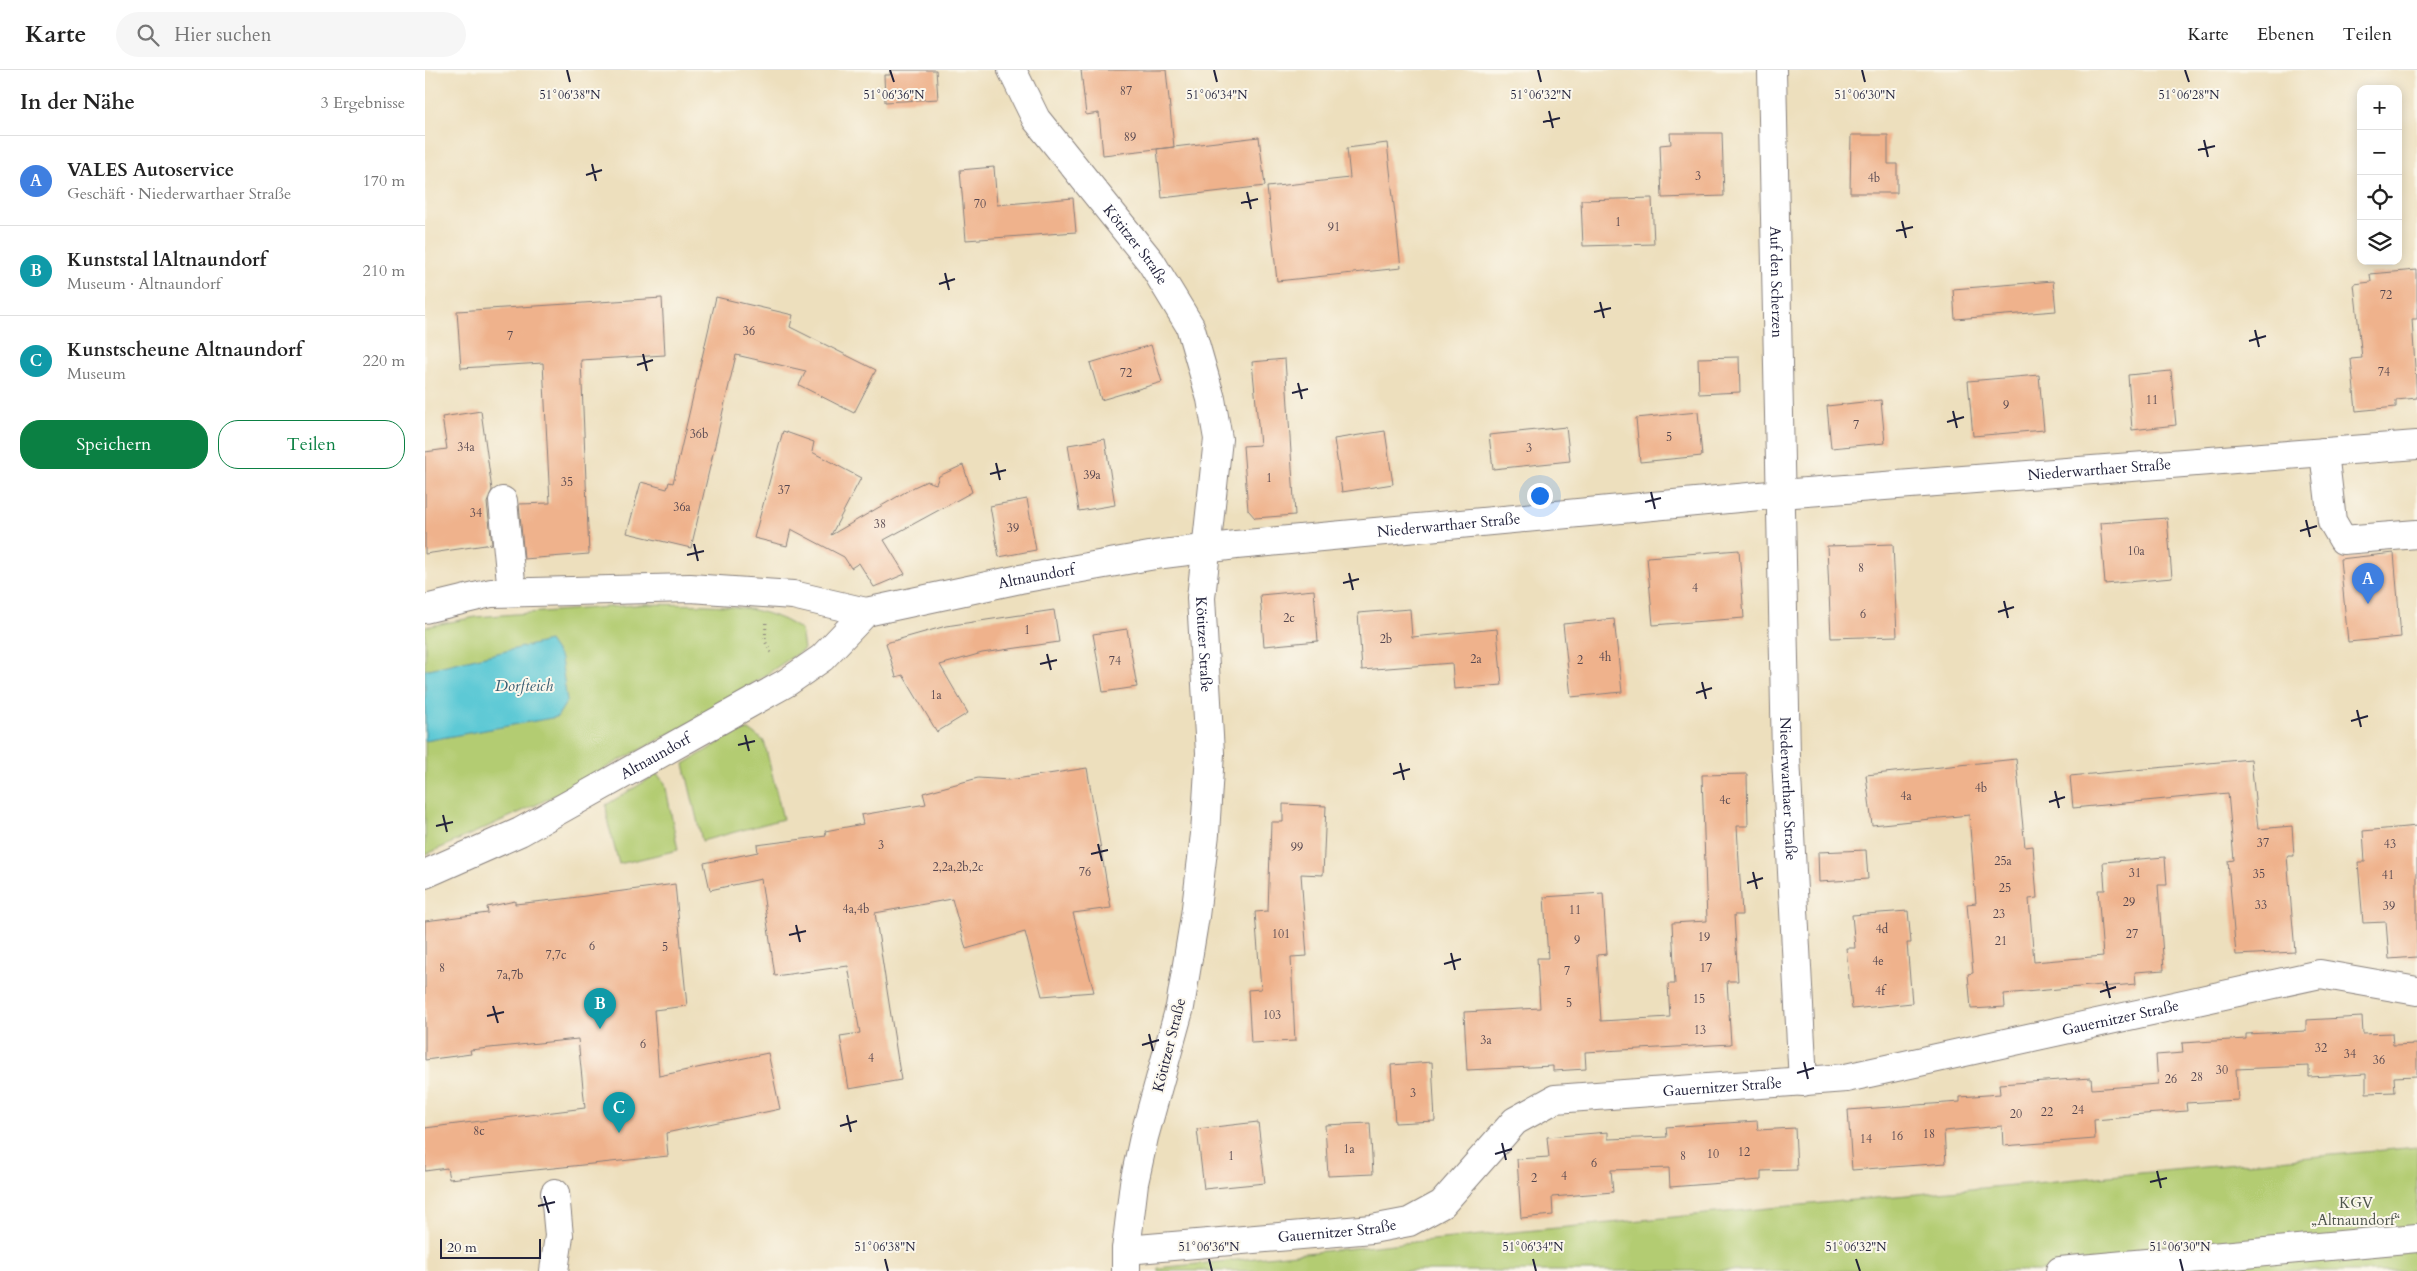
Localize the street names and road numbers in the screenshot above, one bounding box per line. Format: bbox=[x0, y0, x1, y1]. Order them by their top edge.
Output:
street label: Kötitzer Straße bbox=[1099, 200, 1173, 289]
street label: Auf den Scherzen bbox=[1765, 226, 1787, 339]
street label: Niederwarthaer Straße bbox=[2027, 454, 2172, 485]
street label: Niederwarthaer Straße bbox=[1376, 508, 1521, 542]
street label: Altnaundorf bbox=[996, 559, 1078, 593]
street label: Kötitzer Straße bbox=[1191, 596, 1216, 693]
street label: Niederwarthaer Straße bbox=[1775, 717, 1801, 861]
street label: Altnaundorf bbox=[617, 727, 696, 784]
street label: Gauernitzer Straße bbox=[2060, 995, 2181, 1040]
street label: Kötitzer Straße bbox=[1148, 996, 1190, 1094]
street label: Gauernitzer Straße bbox=[1662, 1073, 1783, 1101]
street label: Gauernitzer Straße bbox=[1277, 1215, 1398, 1247]

